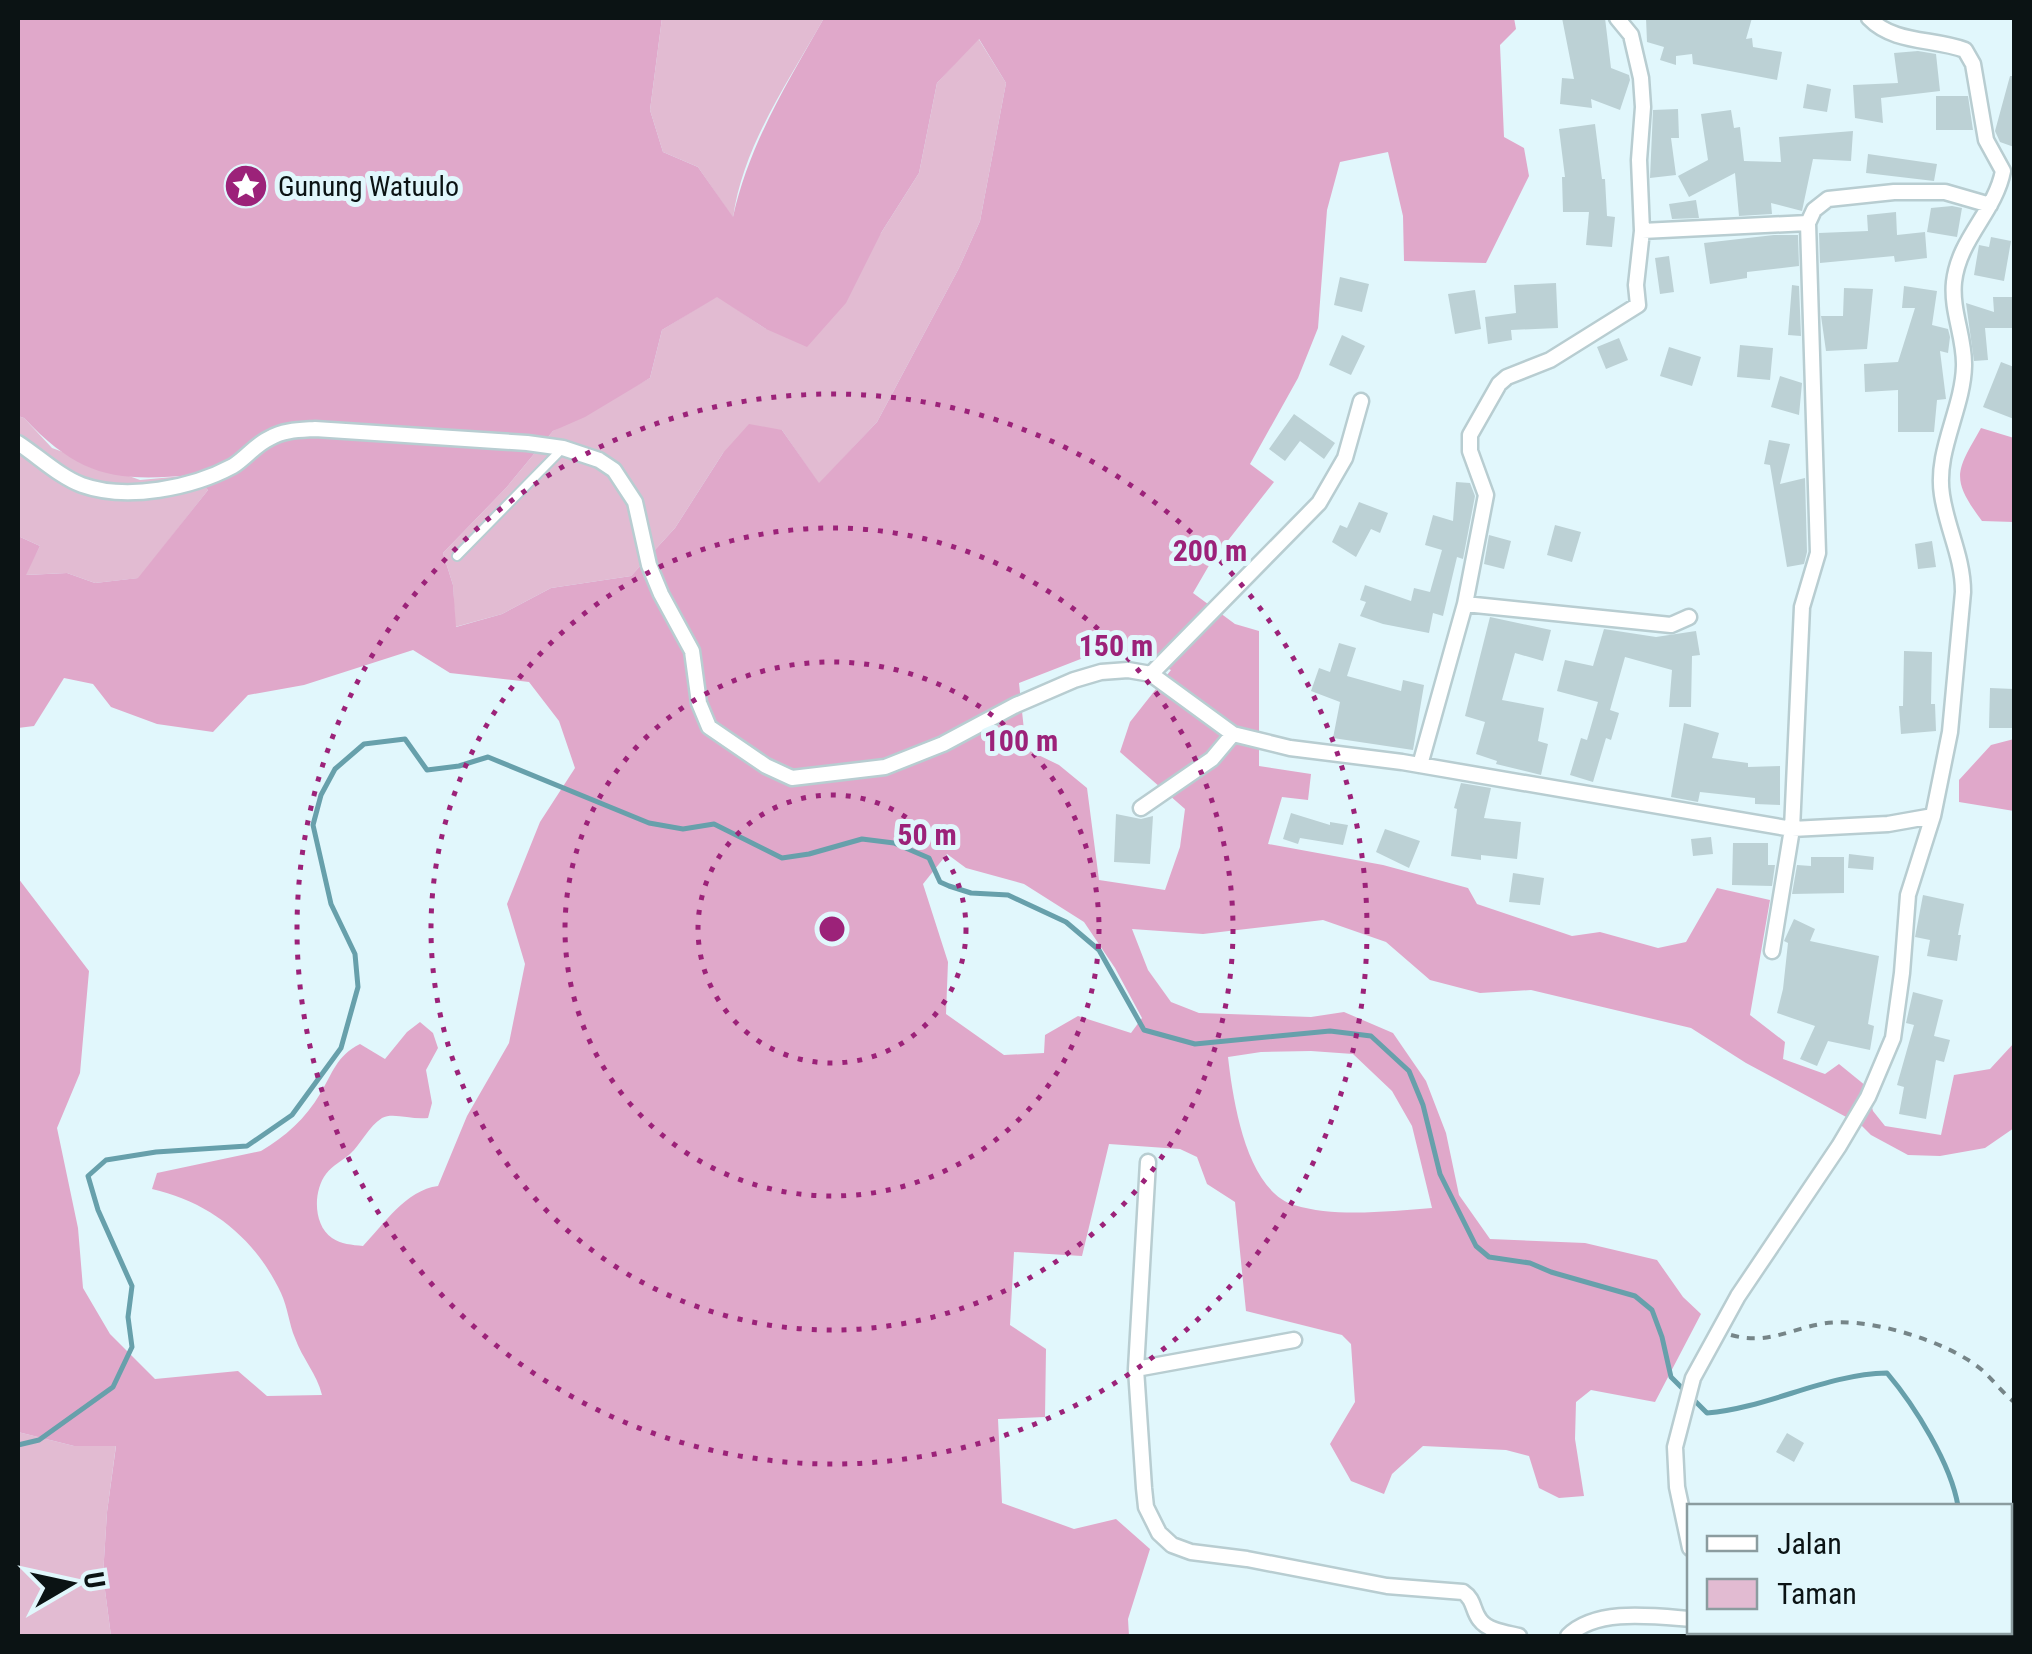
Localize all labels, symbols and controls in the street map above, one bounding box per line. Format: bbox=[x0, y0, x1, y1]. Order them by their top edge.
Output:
place icon: Gunung Watuulo bbox=[223, 163, 269, 209]
place label: Gunung Watuulo bbox=[278, 170, 459, 203]
text: 200 m bbox=[1173, 533, 1247, 568]
text: 150 m bbox=[1079, 628, 1153, 663]
text: 100 m bbox=[984, 723, 1058, 758]
text: 50 m bbox=[897, 817, 957, 852]
centre of rings bbox=[814, 911, 850, 947]
legend bbox=[1687, 1504, 2012, 1634]
text: Jalan bbox=[1777, 1526, 1842, 1561]
north arrow bbox=[20, 1534, 120, 1634]
text: U bbox=[77, 1570, 112, 1591]
text: Taman bbox=[1777, 1576, 1857, 1611]

